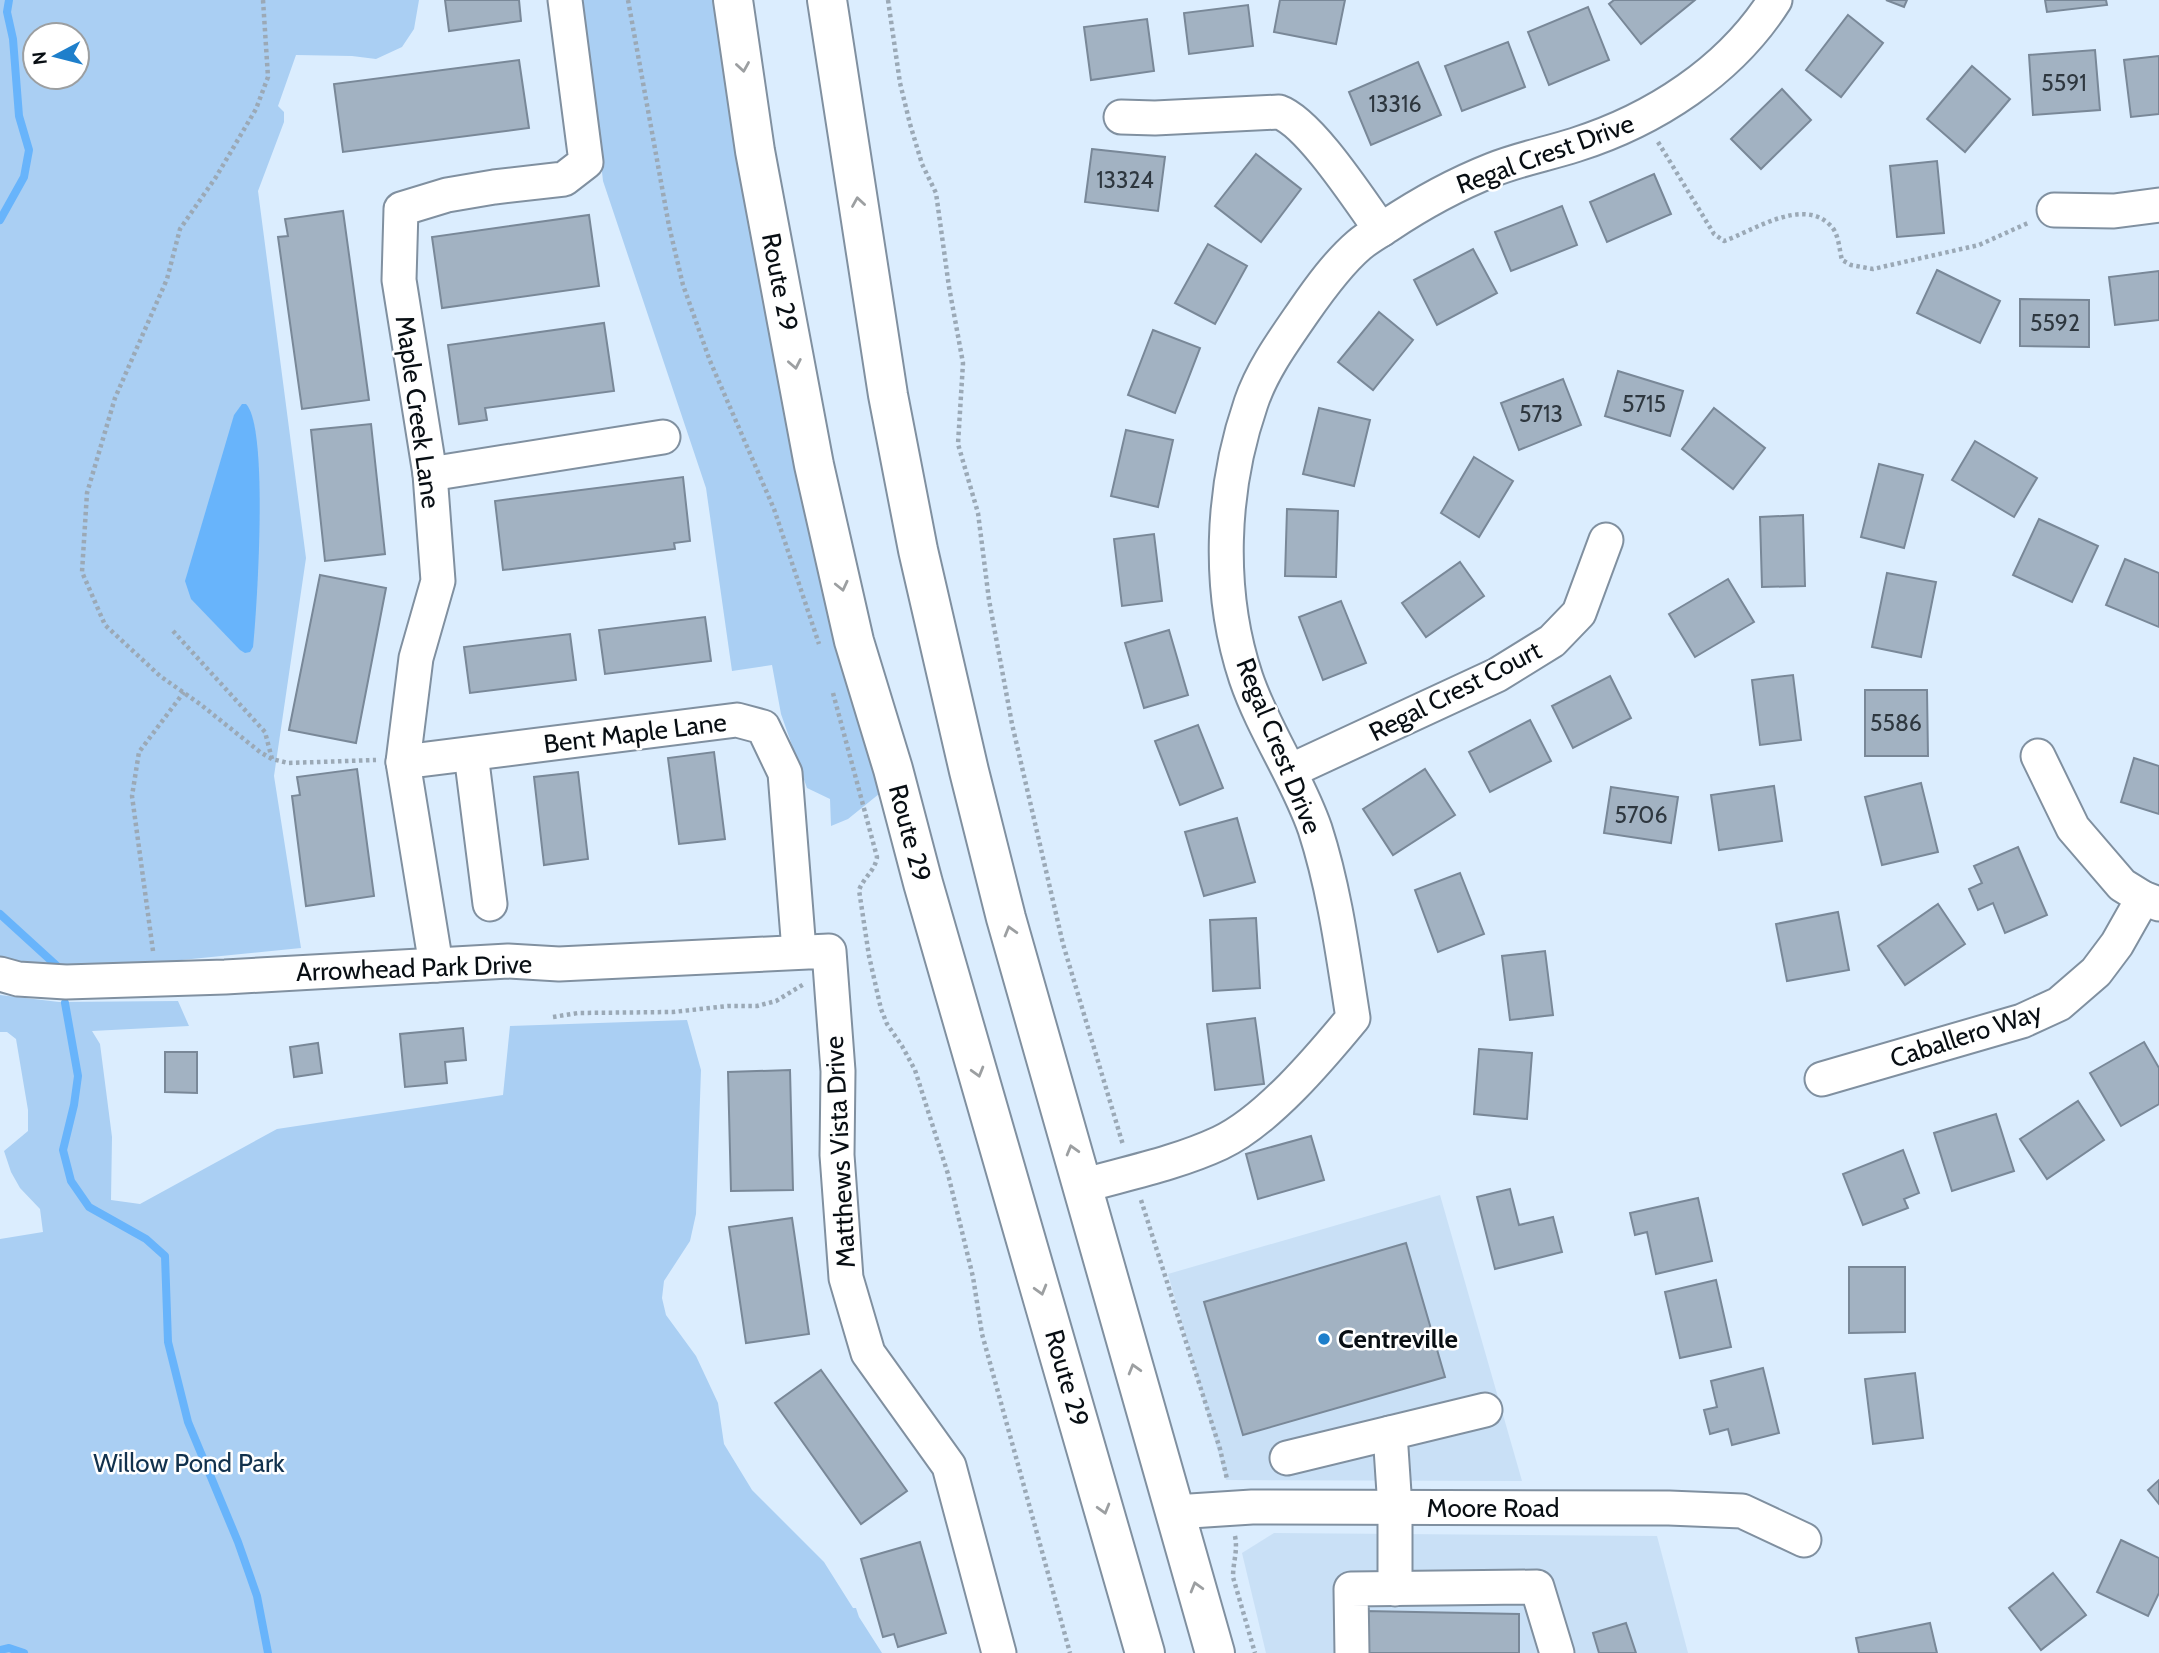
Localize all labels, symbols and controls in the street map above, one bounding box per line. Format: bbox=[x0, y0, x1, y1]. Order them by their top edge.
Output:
north arrow bbox=[21, 21, 91, 91]
text: N bbox=[27, 50, 52, 66]
one-way arrow bbox=[735, 62, 750, 73]
house number: 5591 bbox=[2041, 69, 2087, 97]
house number: 13316 bbox=[1369, 90, 1421, 118]
street label: Regal Crest Drive bbox=[1452, 107, 1638, 201]
house number: 13324 bbox=[1096, 166, 1154, 194]
one-way arrow bbox=[851, 196, 866, 208]
street label: Route 29 bbox=[755, 230, 805, 334]
house number: 5592 bbox=[2030, 309, 2080, 337]
street label: Maple Creek Lane bbox=[389, 314, 447, 510]
one-way arrow bbox=[787, 358, 802, 370]
house number: 5715 bbox=[1622, 390, 1666, 418]
house number: 5713 bbox=[1519, 400, 1563, 428]
one-way arrow bbox=[834, 580, 848, 592]
street label: Regal Crest Court bbox=[1364, 634, 1547, 748]
street label: Regal Crest Drive bbox=[1229, 653, 1329, 839]
street label: Bent Maple Lane bbox=[542, 706, 728, 760]
house number: 5586 bbox=[1870, 709, 1922, 737]
street label: Route 29 bbox=[882, 781, 938, 885]
house number: 5706 bbox=[1615, 801, 1667, 829]
one-way arrow bbox=[1003, 925, 1018, 937]
street label: Arrowhead Park Drive bbox=[295, 948, 533, 988]
street label: Caballero Way bbox=[1886, 995, 2046, 1075]
street label: Matthews Vista Drive bbox=[818, 1035, 862, 1269]
one-way arrow bbox=[970, 1065, 985, 1077]
one-way arrow bbox=[1065, 1144, 1080, 1156]
one-way arrow bbox=[1033, 1284, 1048, 1296]
place label: Centreville bbox=[1338, 1323, 1458, 1355]
street label: Route 29 bbox=[1038, 1326, 1096, 1430]
marker: Centreville bbox=[1316, 1331, 1332, 1347]
one-way arrow bbox=[1127, 1363, 1142, 1375]
park label: Willow Pond Park bbox=[93, 1447, 285, 1479]
street label: Moore Road bbox=[1427, 1492, 1559, 1524]
one-way arrow bbox=[1096, 1503, 1111, 1515]
one-way arrow bbox=[1190, 1582, 1205, 1594]

